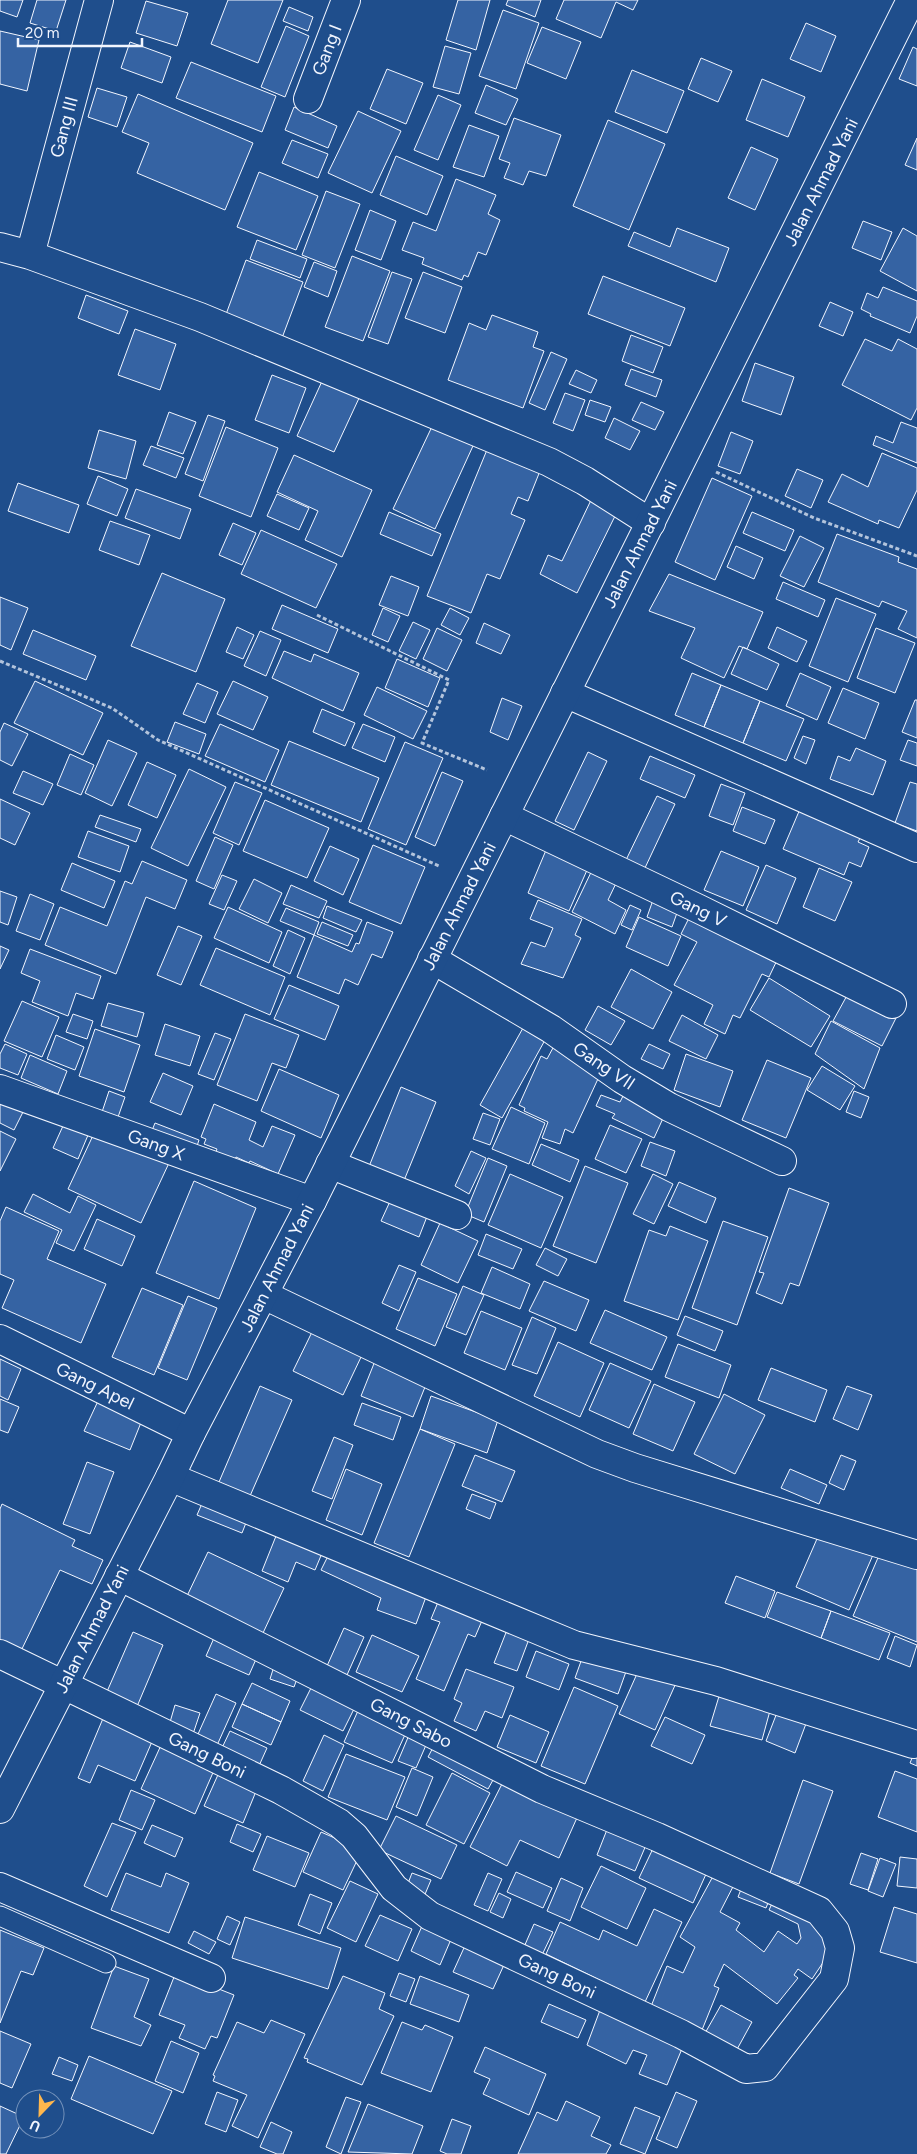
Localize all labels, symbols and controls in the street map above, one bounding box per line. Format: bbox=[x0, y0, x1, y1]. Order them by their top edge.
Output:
scale bar bbox=[18, 15, 141, 47]
street label: Gang I bbox=[307, 21, 347, 79]
text: 20 m bbox=[25, 24, 59, 42]
street label: Gang III bbox=[45, 94, 83, 160]
street label: Jalan Ahmad Yani bbox=[779, 114, 863, 250]
street label: Jalan Ahmad Yani bbox=[598, 476, 682, 612]
street label: Jalan Ahmad Yani bbox=[417, 838, 501, 974]
street label: Gang V bbox=[666, 886, 730, 932]
street label: Gang VII bbox=[569, 1037, 639, 1095]
street label: Gang X bbox=[125, 1125, 187, 1165]
street label: Jalan Ahmad Yani bbox=[235, 1200, 319, 1336]
street label: Gang Apel bbox=[52, 1358, 138, 1414]
street label: Jalan Ahmad Yani bbox=[50, 1561, 134, 1697]
street label: Gang Sabo bbox=[366, 1693, 456, 1753]
street label: Gang Boni bbox=[165, 1727, 249, 1783]
street label: Gang Boni bbox=[514, 1948, 600, 2004]
north arrow bbox=[15, 2089, 65, 2139]
text: U bbox=[27, 2116, 43, 2135]

